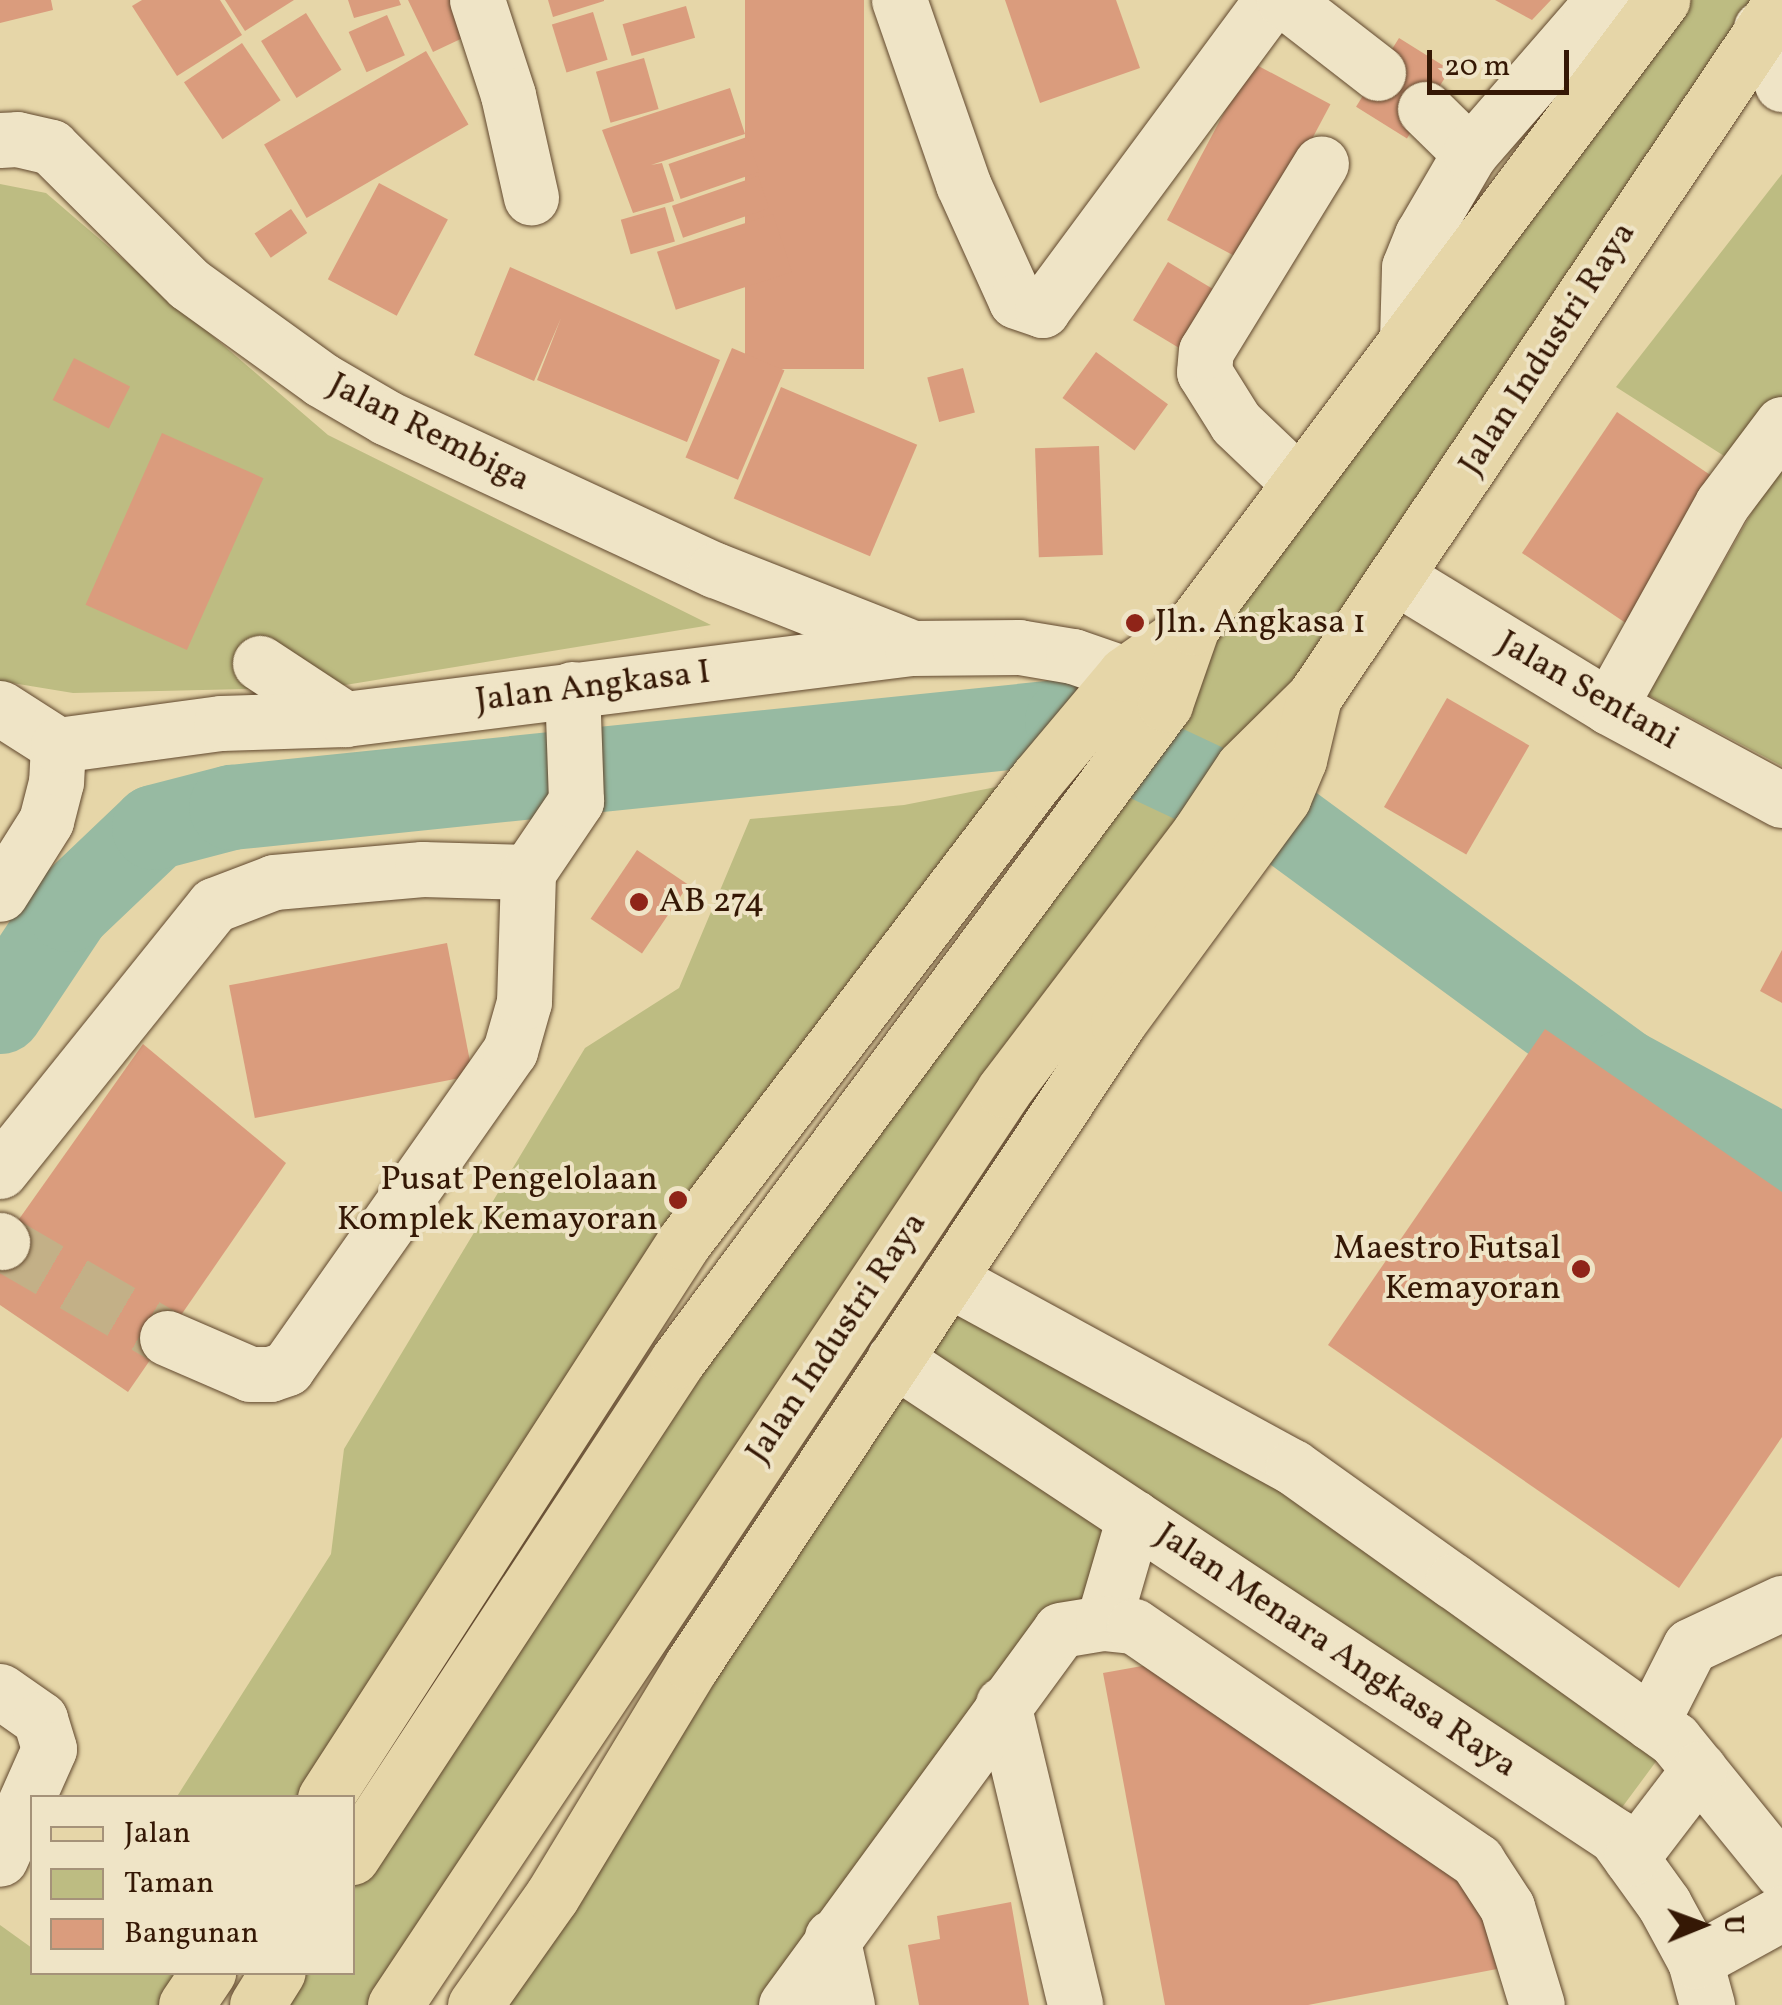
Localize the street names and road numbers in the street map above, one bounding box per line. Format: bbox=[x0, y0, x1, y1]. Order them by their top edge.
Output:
street label: Jalan Industri Raya bbox=[1450, 214, 1646, 484]
street label: Jalan Rembiga bbox=[321, 364, 537, 502]
street label: Jalan Sentani bbox=[1490, 622, 1686, 760]
street label: Jalan Angkasa I bbox=[473, 652, 713, 722]
street label: Jalan Industri Raya bbox=[737, 1205, 937, 1471]
street label: Jalan Menara Angkasa Raya bbox=[1147, 1514, 1525, 1788]

